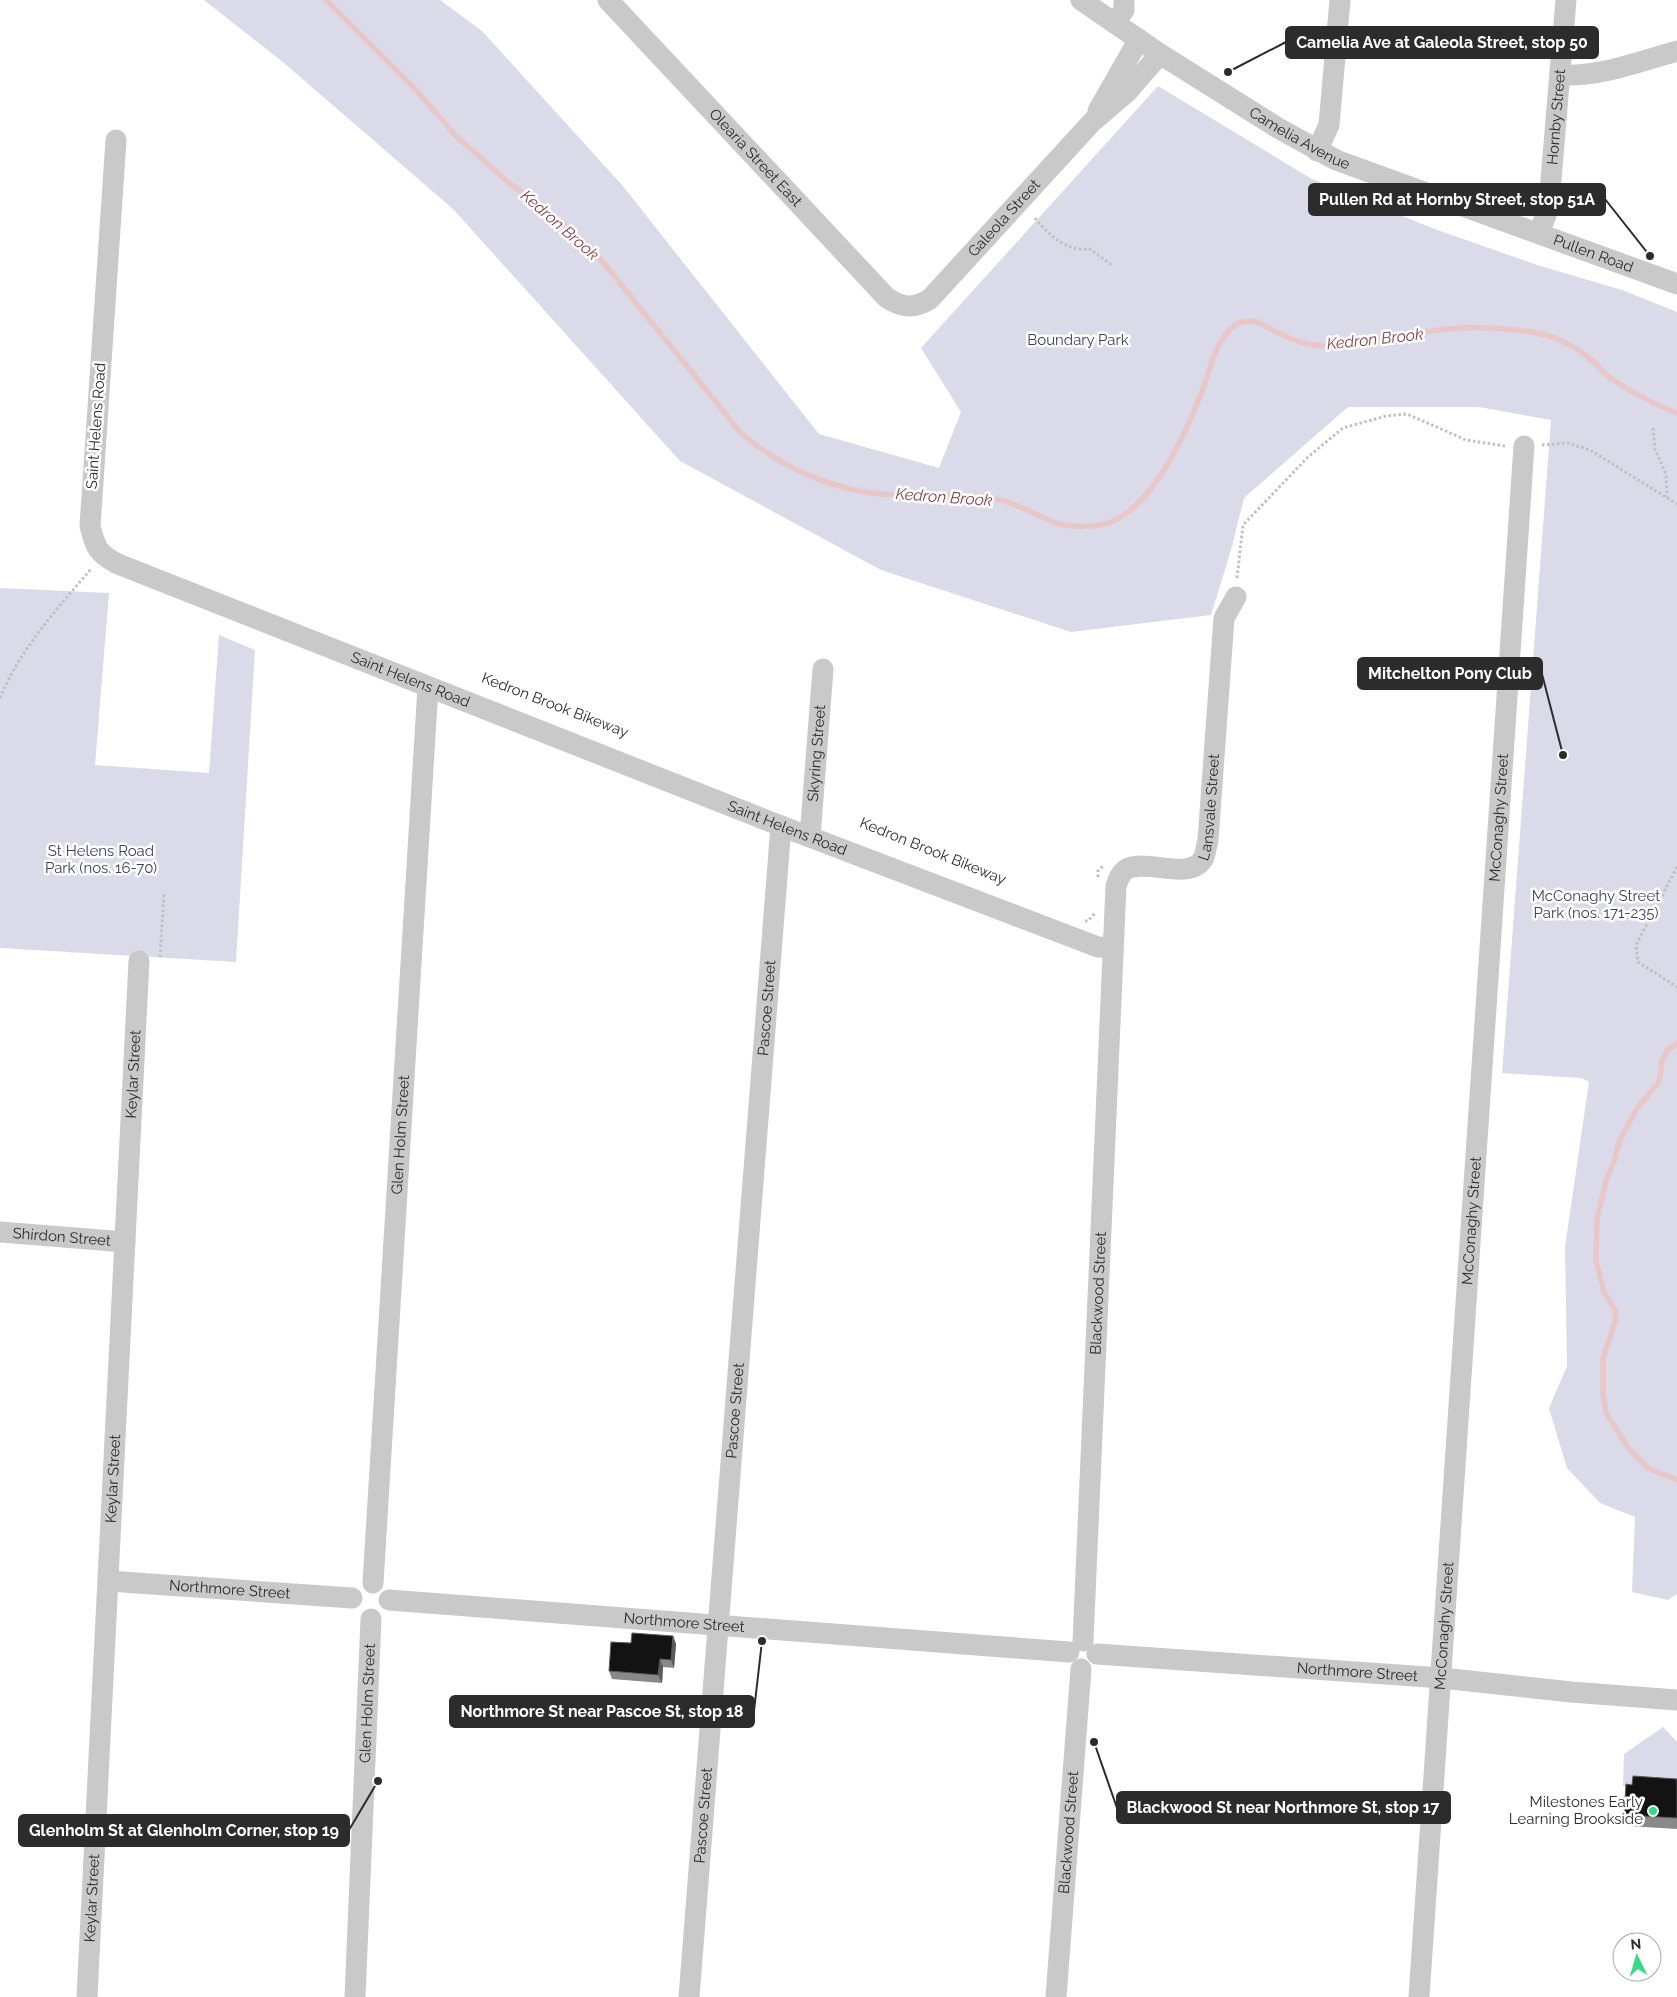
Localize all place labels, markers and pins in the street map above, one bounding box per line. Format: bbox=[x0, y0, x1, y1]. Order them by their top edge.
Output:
callout: Camelia Ave at Galeola Street, stop 50 bbox=[1286, 27, 1598, 58]
callout: Pullen Rd at Hornby Street, stop 51A bbox=[1309, 184, 1605, 215]
callout: Mitchelton Pony Club bbox=[1358, 658, 1542, 689]
callout: Northmore St near Pascoe St, stop 18 bbox=[450, 1696, 754, 1727]
callout: Blackwood St near Northmore St, stop 17 bbox=[1117, 1792, 1450, 1823]
place label: Milestones Early Learning Brookside bbox=[1509, 1793, 1643, 1828]
marker: Milestones Early Learning Brookside bbox=[1647, 1805, 1659, 1817]
callout: Glenholm St at Glenholm Corner, stop 19 bbox=[19, 1815, 349, 1846]

